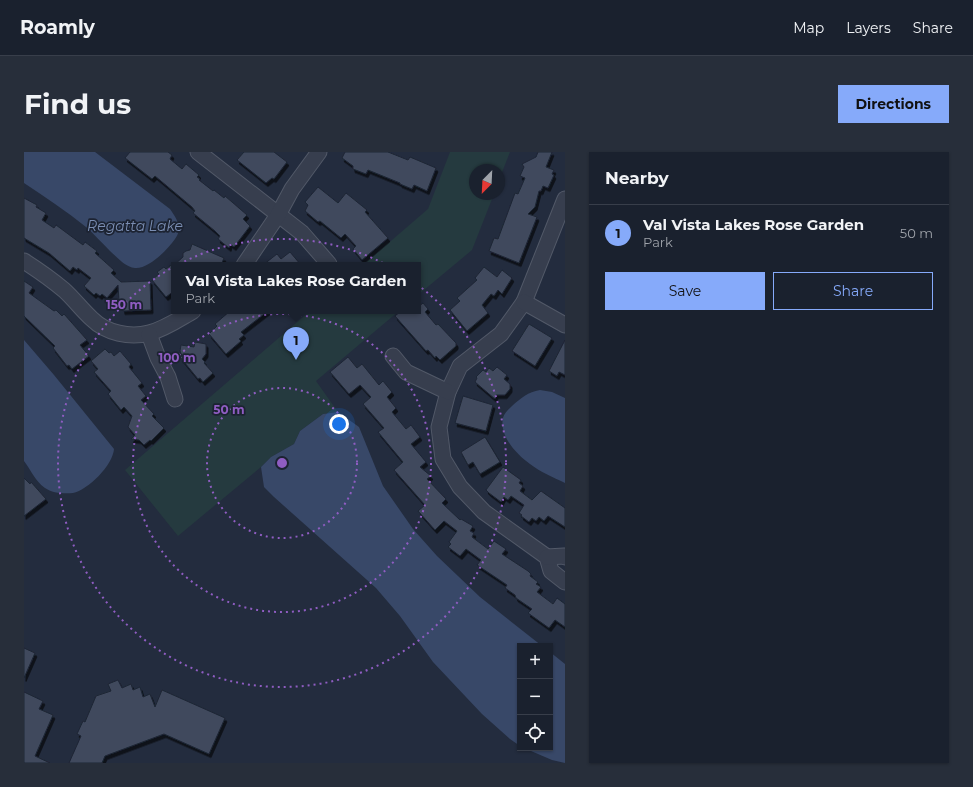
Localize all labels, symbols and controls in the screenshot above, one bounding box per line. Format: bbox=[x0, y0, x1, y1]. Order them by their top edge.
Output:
text: Roamly bbox=[20, 16, 95, 39]
text: Map bbox=[793, 19, 824, 37]
text: Layers bbox=[846, 19, 891, 37]
text: Share bbox=[913, 19, 953, 37]
button: Directions bbox=[838, 85, 949, 123]
text: Find us bbox=[24, 87, 131, 121]
north arrow bbox=[469, 164, 505, 200]
text: Nearby bbox=[605, 168, 669, 188]
text: Val Vista Lakes Rose Garden bbox=[643, 215, 864, 234]
water label: Regatta Lake bbox=[87, 217, 183, 235]
text: 1 bbox=[615, 225, 621, 241]
text: 50 m bbox=[900, 225, 933, 241]
text: Park bbox=[643, 234, 673, 250]
popup bbox=[171, 262, 421, 314]
text: Val Vista Lakes Rose Garden bbox=[185, 271, 407, 290]
button: Save bbox=[605, 272, 765, 310]
button: Share bbox=[773, 272, 933, 310]
text: Park bbox=[185, 290, 215, 306]
text: 150 m bbox=[106, 297, 142, 312]
pin: 1 bbox=[283, 327, 309, 360]
text: 100 m bbox=[159, 350, 195, 365]
text: 50 m bbox=[213, 402, 245, 417]
your location bbox=[329, 414, 349, 434]
centre of rings bbox=[275, 456, 289, 470]
map controls bbox=[517, 643, 553, 751]
button: + bbox=[517, 643, 553, 679]
button: − bbox=[517, 679, 553, 715]
button: locate bbox=[517, 715, 553, 751]

